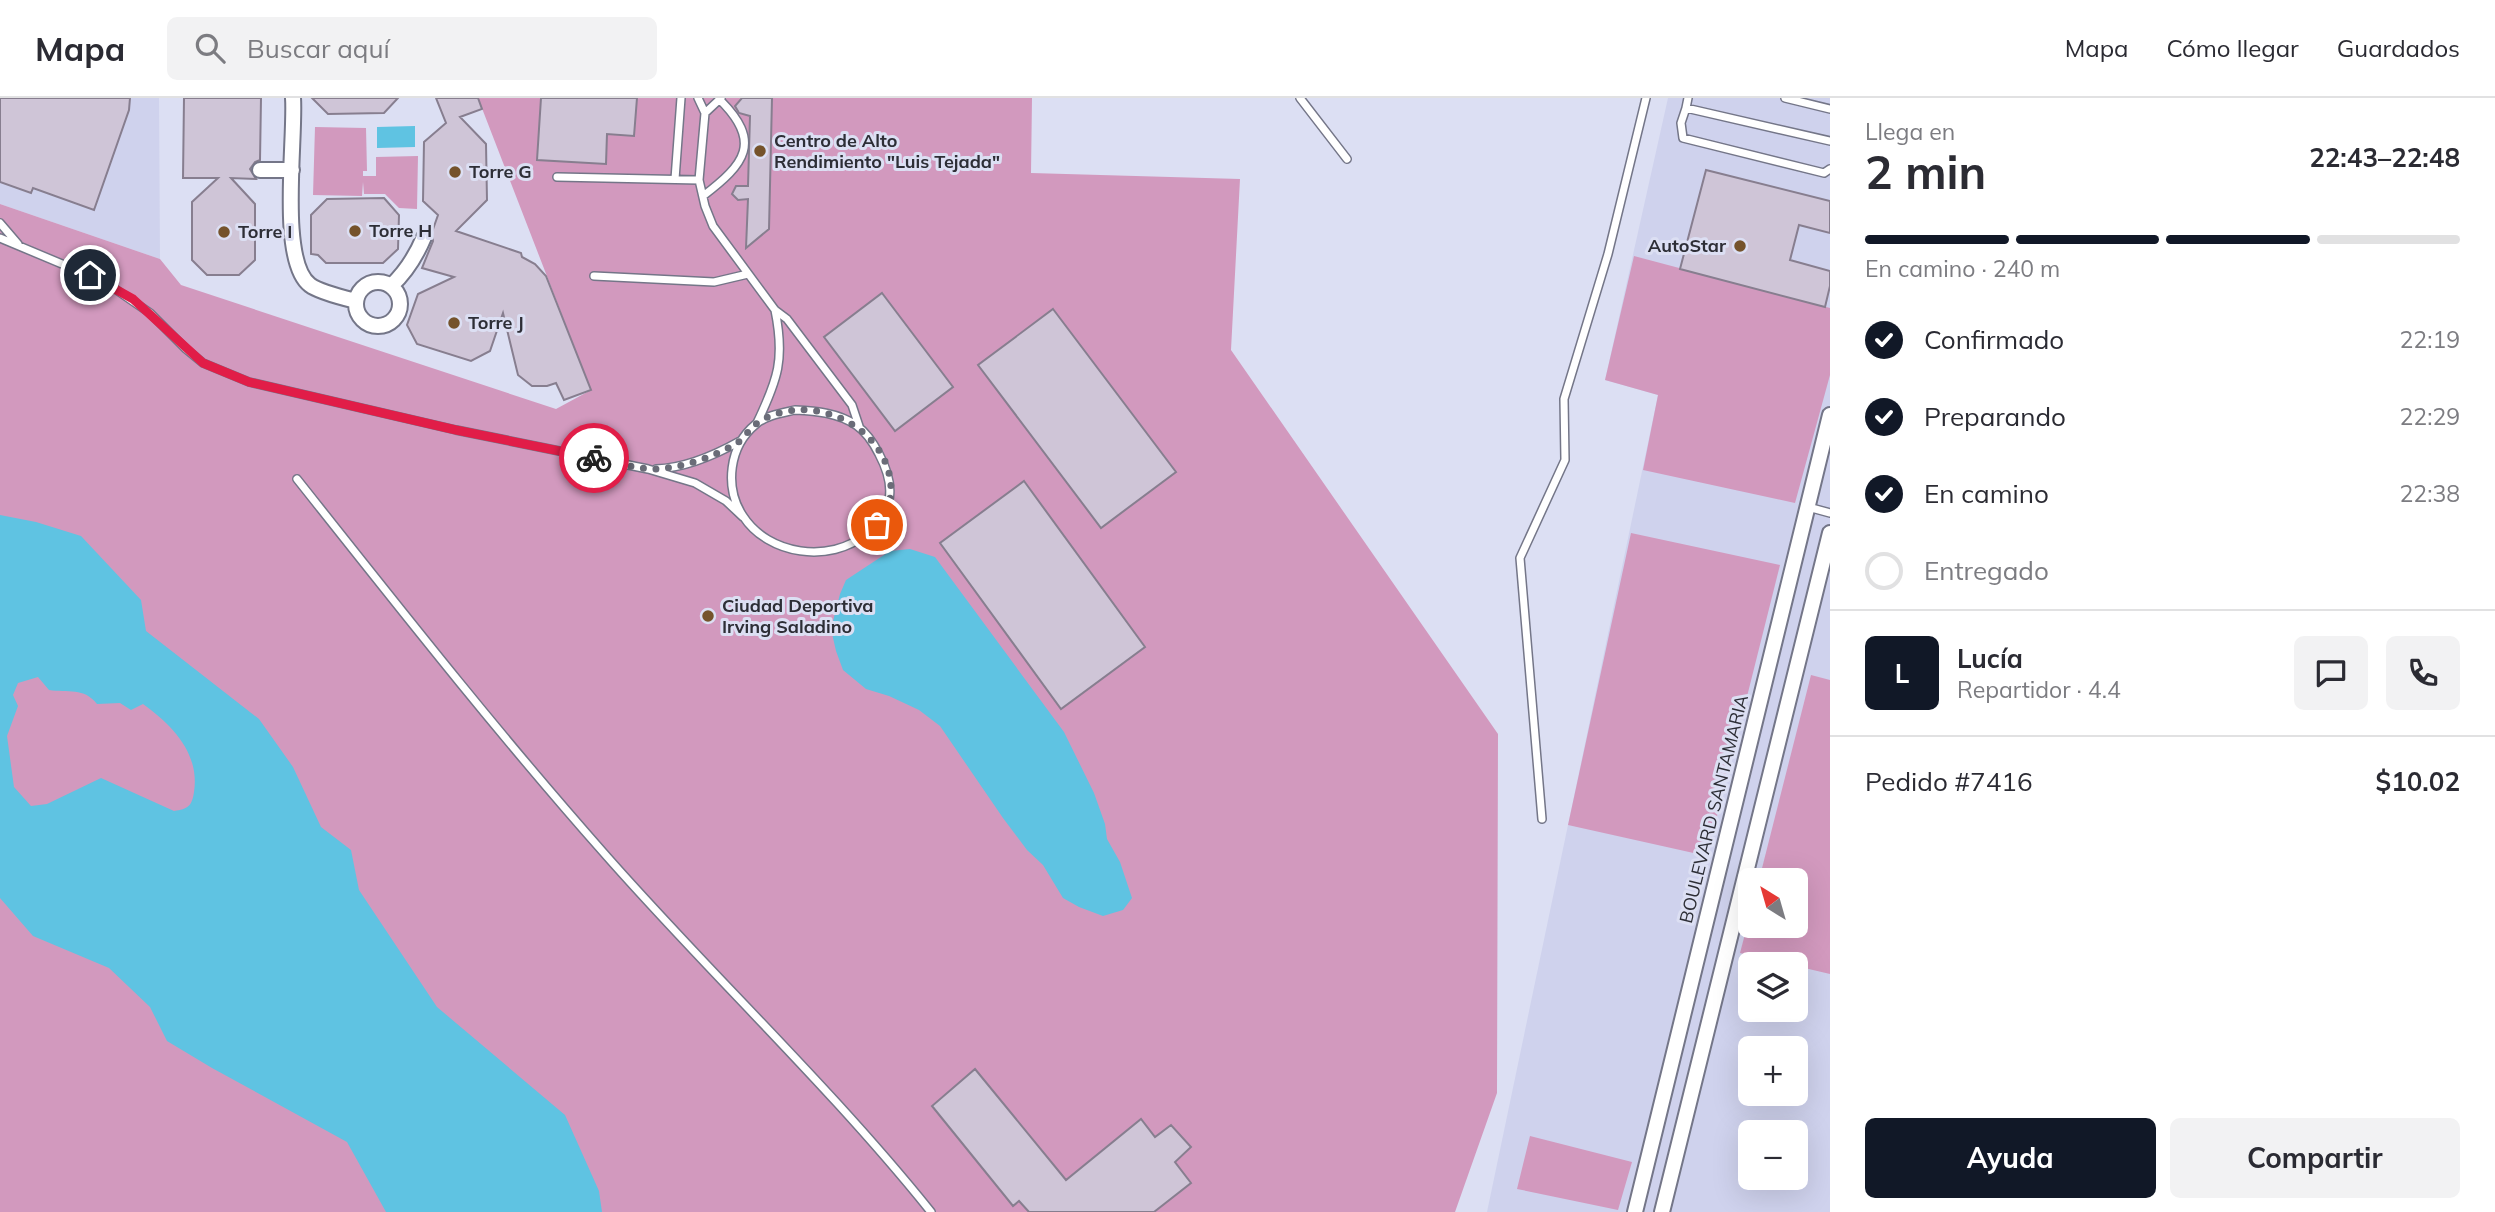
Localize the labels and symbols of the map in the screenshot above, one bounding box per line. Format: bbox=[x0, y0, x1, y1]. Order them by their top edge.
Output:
place label: Centro de Alto Rendimiento "Luis Tejada" bbox=[774, 129, 1000, 173]
marker: Centro de Alto Rendimiento "Luis Tejada" bbox=[752, 143, 768, 159]
place label: Torre G bbox=[469, 160, 532, 183]
marker: Torre G bbox=[447, 164, 463, 180]
place label: Torre H bbox=[369, 219, 432, 242]
place label: Torre I bbox=[238, 220, 292, 243]
marker: Torre H bbox=[347, 223, 363, 239]
marker: Torre I bbox=[216, 224, 232, 240]
place label: AutoStar bbox=[1648, 234, 1727, 257]
marker: AutoStar bbox=[1732, 238, 1748, 254]
pin bbox=[60, 245, 120, 305]
place label: Torre J bbox=[468, 311, 524, 334]
marker: Torre J bbox=[446, 315, 462, 331]
courier bbox=[559, 423, 629, 493]
pin bbox=[847, 495, 907, 555]
place label: Ciudad Deportiva Irving Saladino bbox=[722, 594, 873, 638]
marker: Ciudad Deportiva Irving Saladino bbox=[700, 608, 716, 624]
street label: BOULEVARD SANTAMARIA bbox=[1674, 692, 1753, 925]
north arrow bbox=[1738, 868, 1808, 938]

